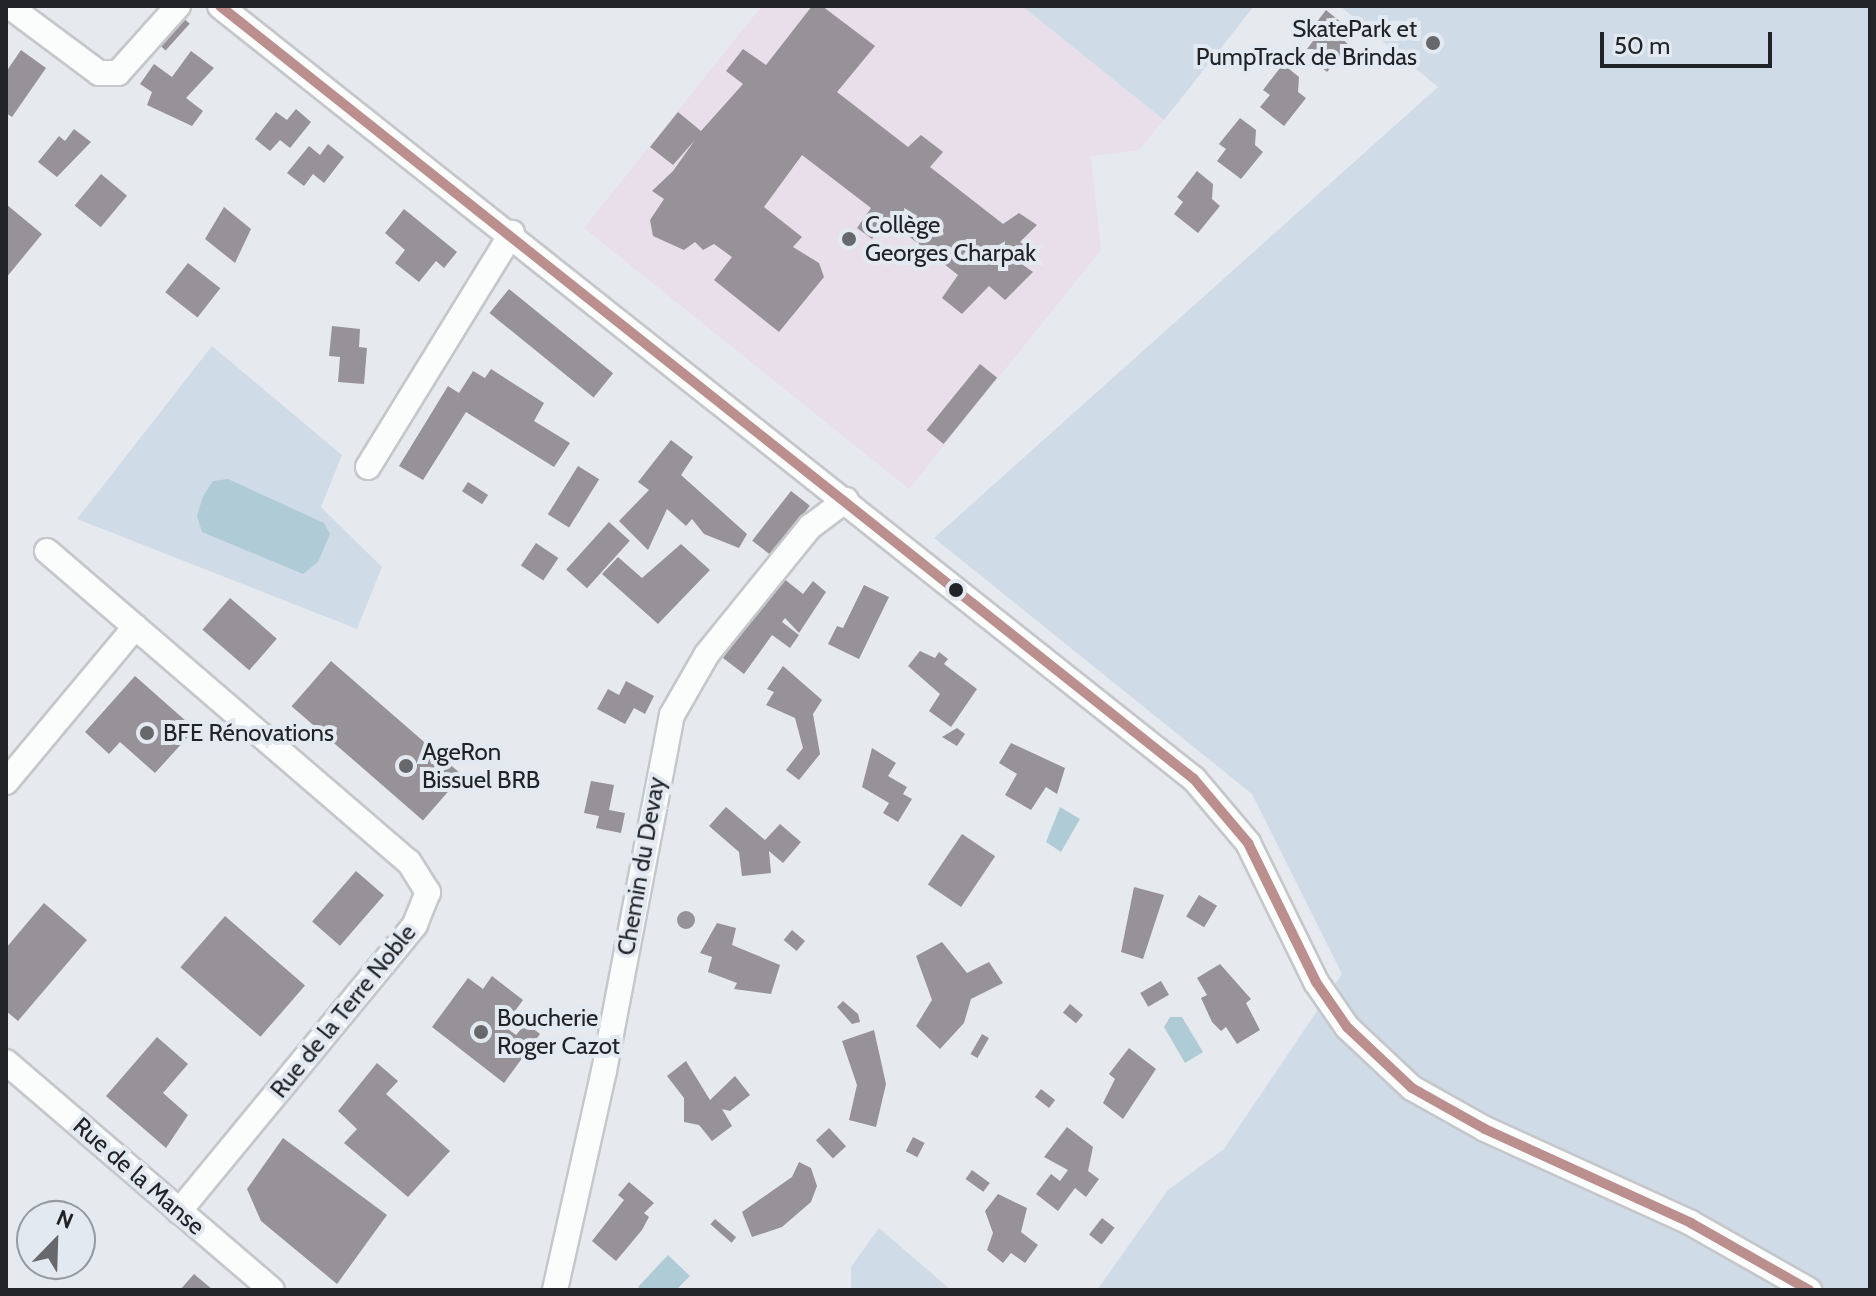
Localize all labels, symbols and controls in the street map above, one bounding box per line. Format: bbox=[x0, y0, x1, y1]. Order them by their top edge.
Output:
place label: SkatePark et PumpTrack de Brindas bbox=[1196, 15, 1417, 71]
scale bar bbox=[1604, 16, 1776, 66]
text: 50 m bbox=[1614, 31, 1670, 60]
marker: SkatePark et PumpTrack de Brindas bbox=[1424, 34, 1442, 52]
place label: Collège Georges Charpak bbox=[865, 211, 1036, 267]
marker: Collège Georges Charpak bbox=[840, 230, 858, 248]
unlabelled marker bbox=[948, 582, 964, 598]
place label: BFE Rénovations bbox=[163, 719, 334, 747]
marker: BFE Rénovations bbox=[138, 724, 156, 742]
place label: AgeRon Bissuel BRB bbox=[422, 738, 540, 794]
marker: AgeRon Bissuel BRB bbox=[397, 757, 415, 775]
street label: Chemin du Devay bbox=[611, 775, 671, 957]
street label: Rue de la Terre Noble bbox=[264, 919, 422, 1103]
place label: Boucherie Roger Cazot bbox=[497, 1004, 620, 1060]
marker: Boucherie Roger Cazot bbox=[472, 1023, 490, 1041]
street label: Rue de la Manse bbox=[67, 1111, 211, 1241]
north arrow bbox=[16, 1200, 96, 1280]
text: N bbox=[52, 1204, 77, 1235]

